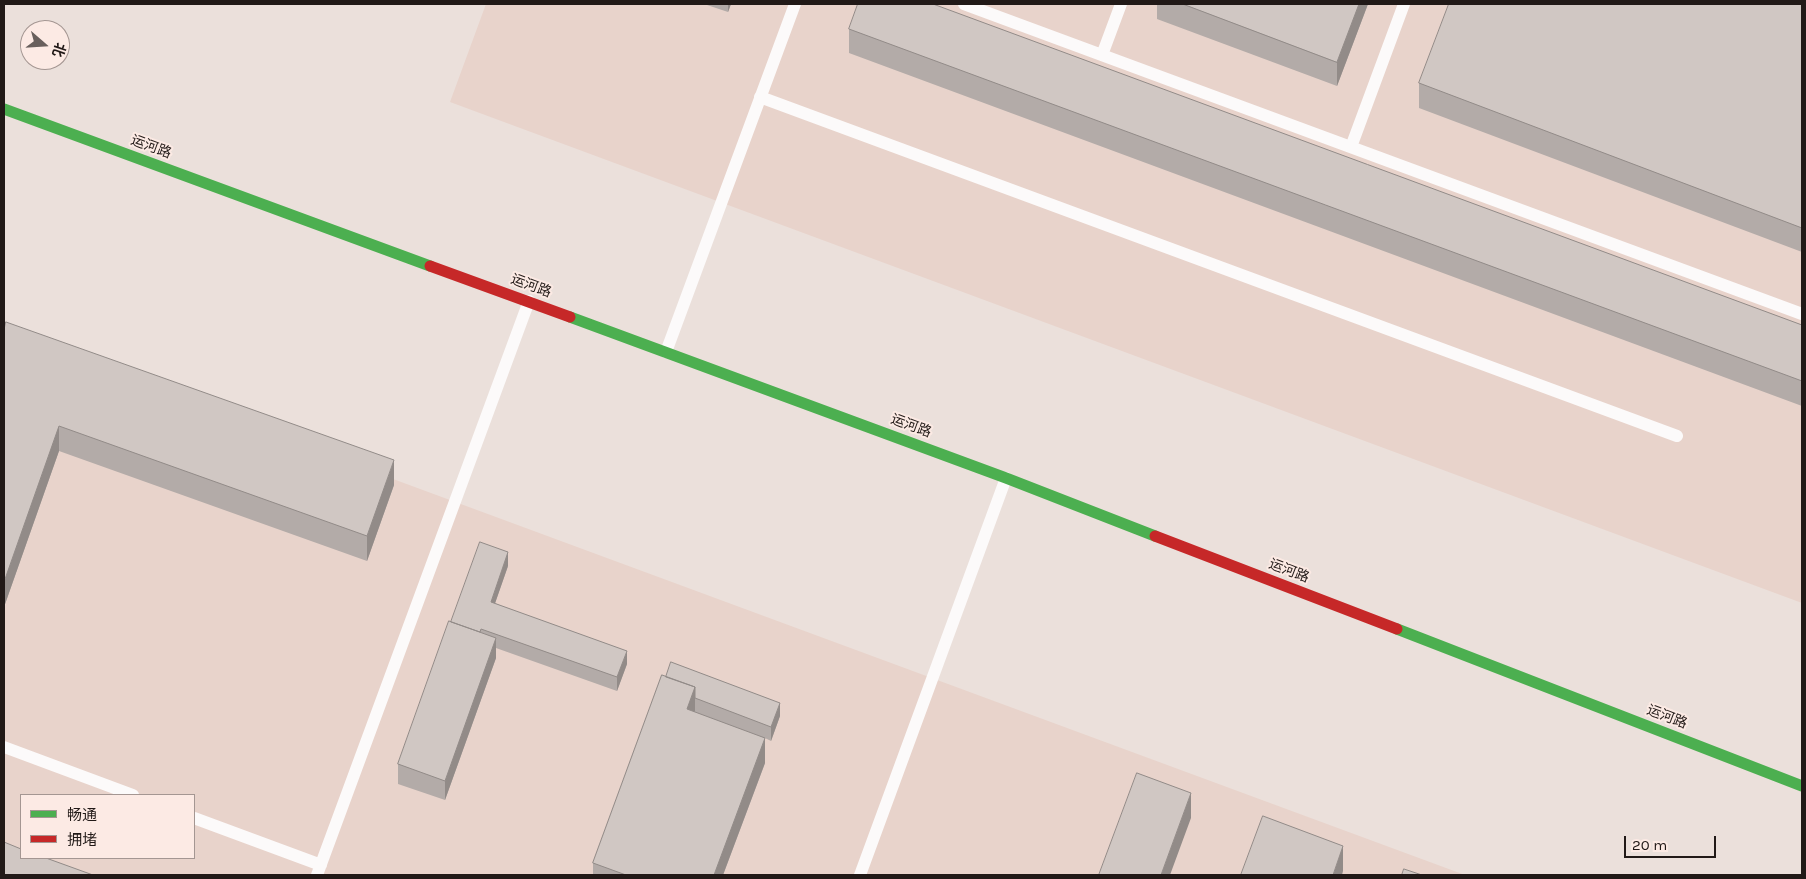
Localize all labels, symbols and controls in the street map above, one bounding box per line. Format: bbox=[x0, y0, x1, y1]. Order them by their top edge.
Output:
north arrow bbox=[20, 20, 70, 70]
text: 北 bbox=[48, 40, 69, 59]
street label: 运河路 bbox=[128, 132, 174, 162]
street label: 运河路 bbox=[508, 271, 554, 301]
street label: 运河路 bbox=[888, 411, 934, 441]
street label: 运河路 bbox=[1266, 556, 1312, 586]
street label: 运河路 bbox=[1644, 702, 1690, 732]
legend bbox=[20, 794, 195, 859]
text: 畅通 bbox=[67, 806, 97, 824]
scale bar bbox=[1626, 826, 1718, 858]
text: 拥堵 bbox=[67, 831, 97, 849]
text: 20 m bbox=[1632, 836, 1667, 854]

